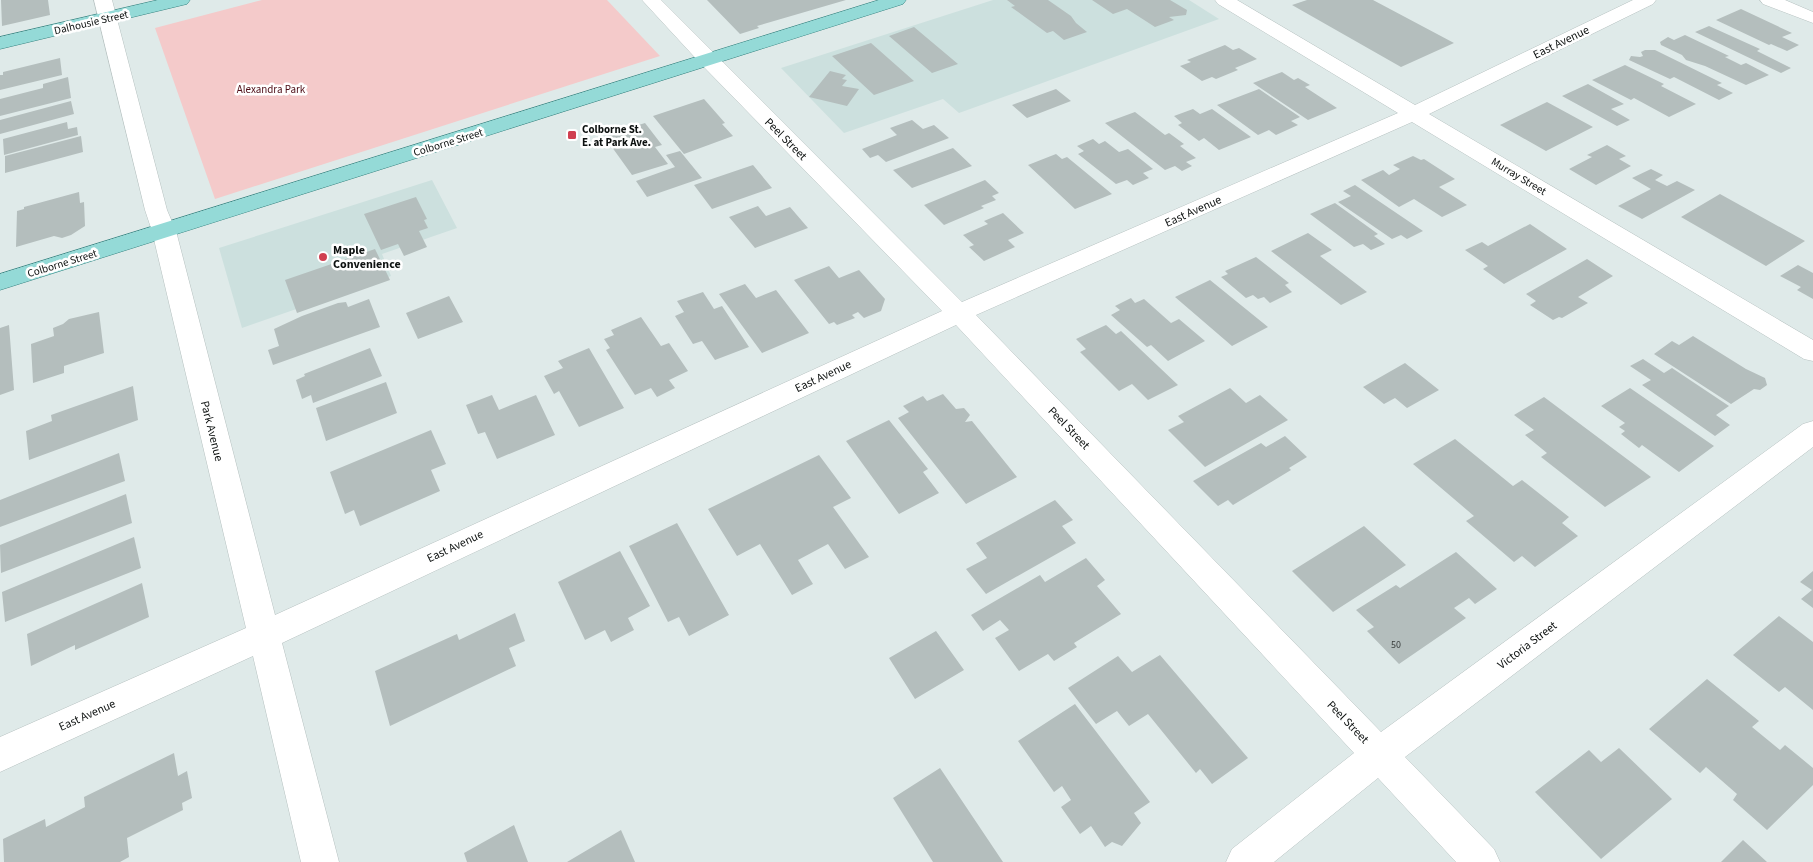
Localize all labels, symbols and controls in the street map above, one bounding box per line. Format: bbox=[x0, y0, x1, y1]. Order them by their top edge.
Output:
street label: Dalhousie Street bbox=[53, 7, 130, 38]
street label: East Avenue bbox=[1530, 22, 1592, 63]
park label: Alexandra Park bbox=[237, 82, 306, 97]
street label: Peel Street bbox=[761, 114, 811, 164]
place label: Colborne St. E. at Park Ave. bbox=[582, 122, 651, 150]
street label: Colborne Street bbox=[411, 125, 485, 160]
marker: Colborne St. E. at Park Ave. bbox=[566, 129, 578, 141]
street label: Murray Street bbox=[1488, 154, 1549, 199]
street label: East Avenue bbox=[1162, 191, 1224, 232]
place label: Maple Convenience bbox=[333, 242, 401, 273]
street label: Colborne Street bbox=[25, 246, 99, 281]
marker: Maple Convenience bbox=[317, 251, 329, 263]
street label: East Avenue bbox=[792, 356, 854, 397]
street label: Park Avenue bbox=[196, 399, 227, 463]
street label: Peel Street bbox=[1044, 403, 1093, 454]
street label: East Avenue bbox=[424, 526, 486, 567]
street label: Victoria Street bbox=[1494, 617, 1561, 673]
house number: 50 bbox=[1391, 638, 1401, 652]
street label: East Avenue bbox=[56, 695, 118, 736]
street label: Peel Street bbox=[1323, 697, 1372, 748]

